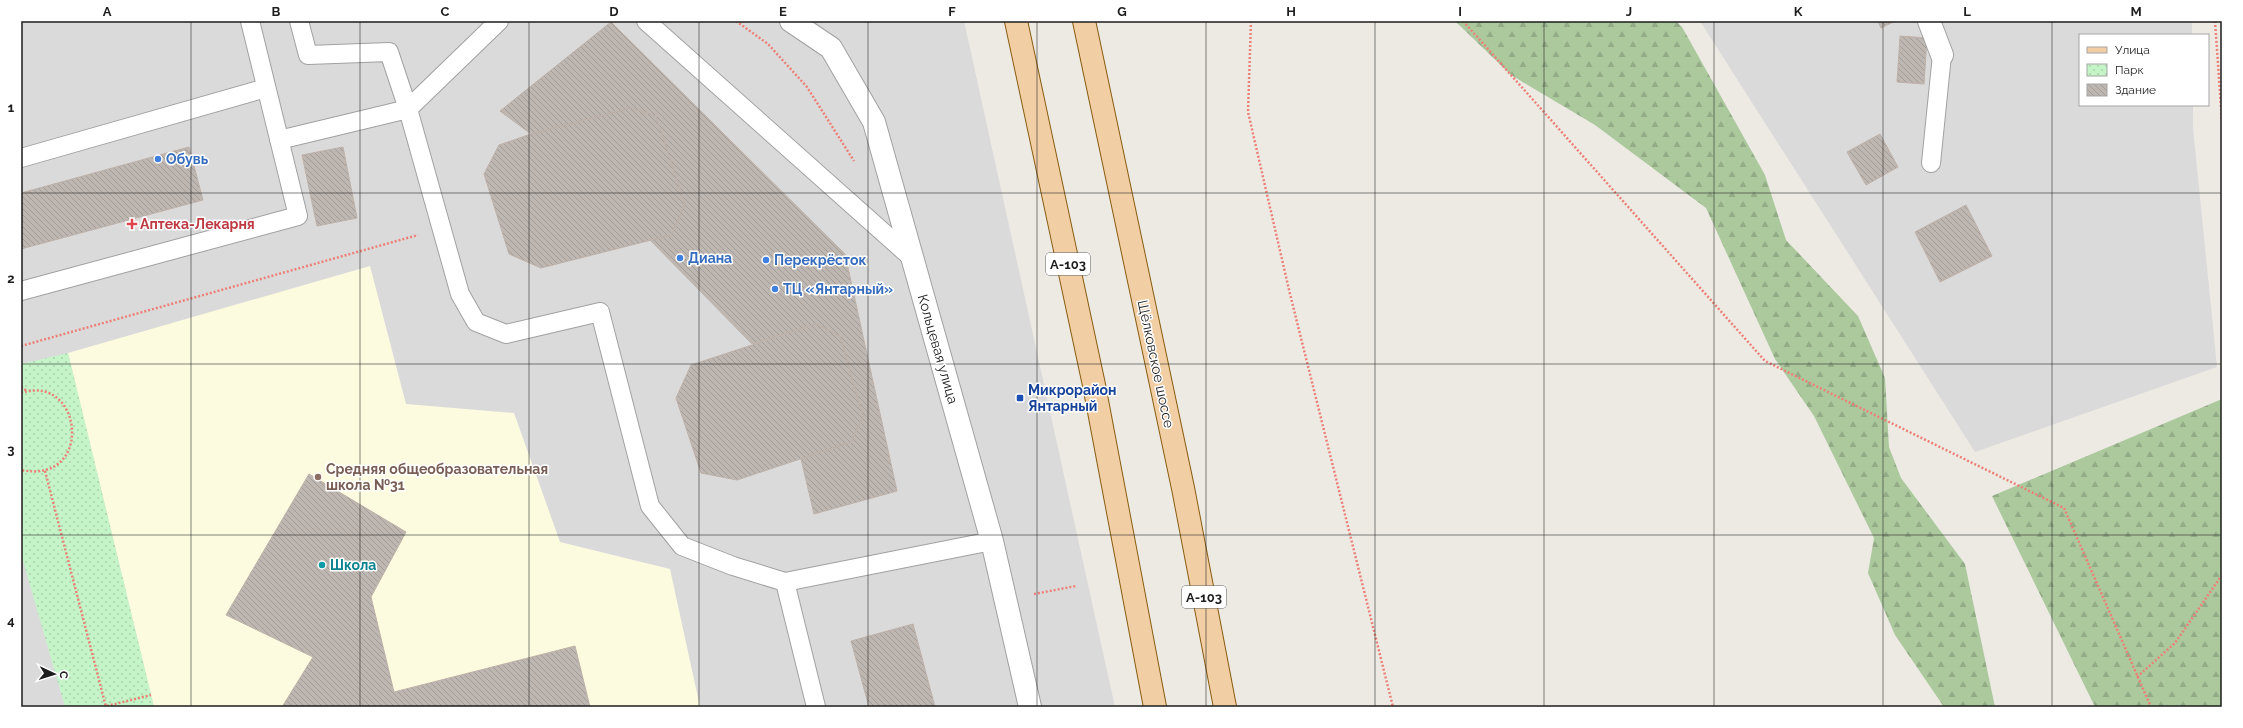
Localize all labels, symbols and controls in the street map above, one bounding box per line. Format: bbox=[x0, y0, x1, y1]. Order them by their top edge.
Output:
text: A bbox=[103, 4, 112, 19]
text: B bbox=[272, 4, 281, 19]
text: C bbox=[441, 4, 450, 19]
text: D bbox=[609, 4, 619, 19]
text: E bbox=[779, 4, 787, 19]
text: F bbox=[948, 4, 956, 19]
text: G bbox=[1117, 4, 1127, 19]
text: H bbox=[1286, 4, 1296, 19]
text: I bbox=[1458, 4, 1462, 19]
text: J bbox=[1626, 4, 1632, 19]
text: K bbox=[1794, 4, 1803, 19]
text: L bbox=[1963, 4, 1971, 19]
text: M bbox=[2130, 4, 2142, 19]
legend bbox=[2079, 34, 2209, 106]
text: Улица bbox=[2115, 43, 2150, 57]
text: Парк bbox=[2115, 63, 2144, 77]
text: Здание bbox=[2115, 83, 2156, 97]
text: 1 bbox=[8, 100, 15, 115]
place label: Обувь bbox=[166, 151, 209, 167]
marker: Обувь bbox=[153, 154, 163, 164]
place label: Аптека-Лекарня bbox=[140, 216, 255, 232]
marker: Аптека-Лекарня bbox=[127, 219, 137, 229]
place label: Диана bbox=[688, 250, 732, 266]
place label: Перекрёсток bbox=[774, 252, 866, 268]
marker: Диана bbox=[675, 253, 685, 263]
road number: А-103 bbox=[1046, 253, 1090, 275]
marker: Перекрёсток bbox=[761, 255, 771, 265]
text: 2 bbox=[7, 271, 15, 286]
place label: ТЦ «Янтарный» bbox=[783, 281, 893, 297]
marker: ТЦ «Янтарный» bbox=[770, 284, 780, 294]
street label: Кольцевая улица bbox=[915, 292, 961, 406]
street label: Щёлковское шоссе bbox=[1135, 299, 1177, 429]
place label: Микрорайон Янтарный bbox=[1028, 382, 1116, 414]
marker: Микрорайон Янтарный bbox=[1015, 393, 1025, 403]
text: 3 bbox=[7, 442, 15, 457]
place label: Средняя общеобразовательная школа №31 bbox=[326, 461, 548, 493]
marker: Средняя общеобразовательная школа №31 bbox=[313, 472, 323, 482]
place label: Школа bbox=[330, 557, 376, 573]
marker: Школа bbox=[317, 560, 327, 570]
road number: А-103 bbox=[1182, 586, 1226, 608]
text: 4 bbox=[7, 613, 15, 628]
north arrow bbox=[34, 654, 74, 694]
text: С bbox=[57, 670, 70, 679]

